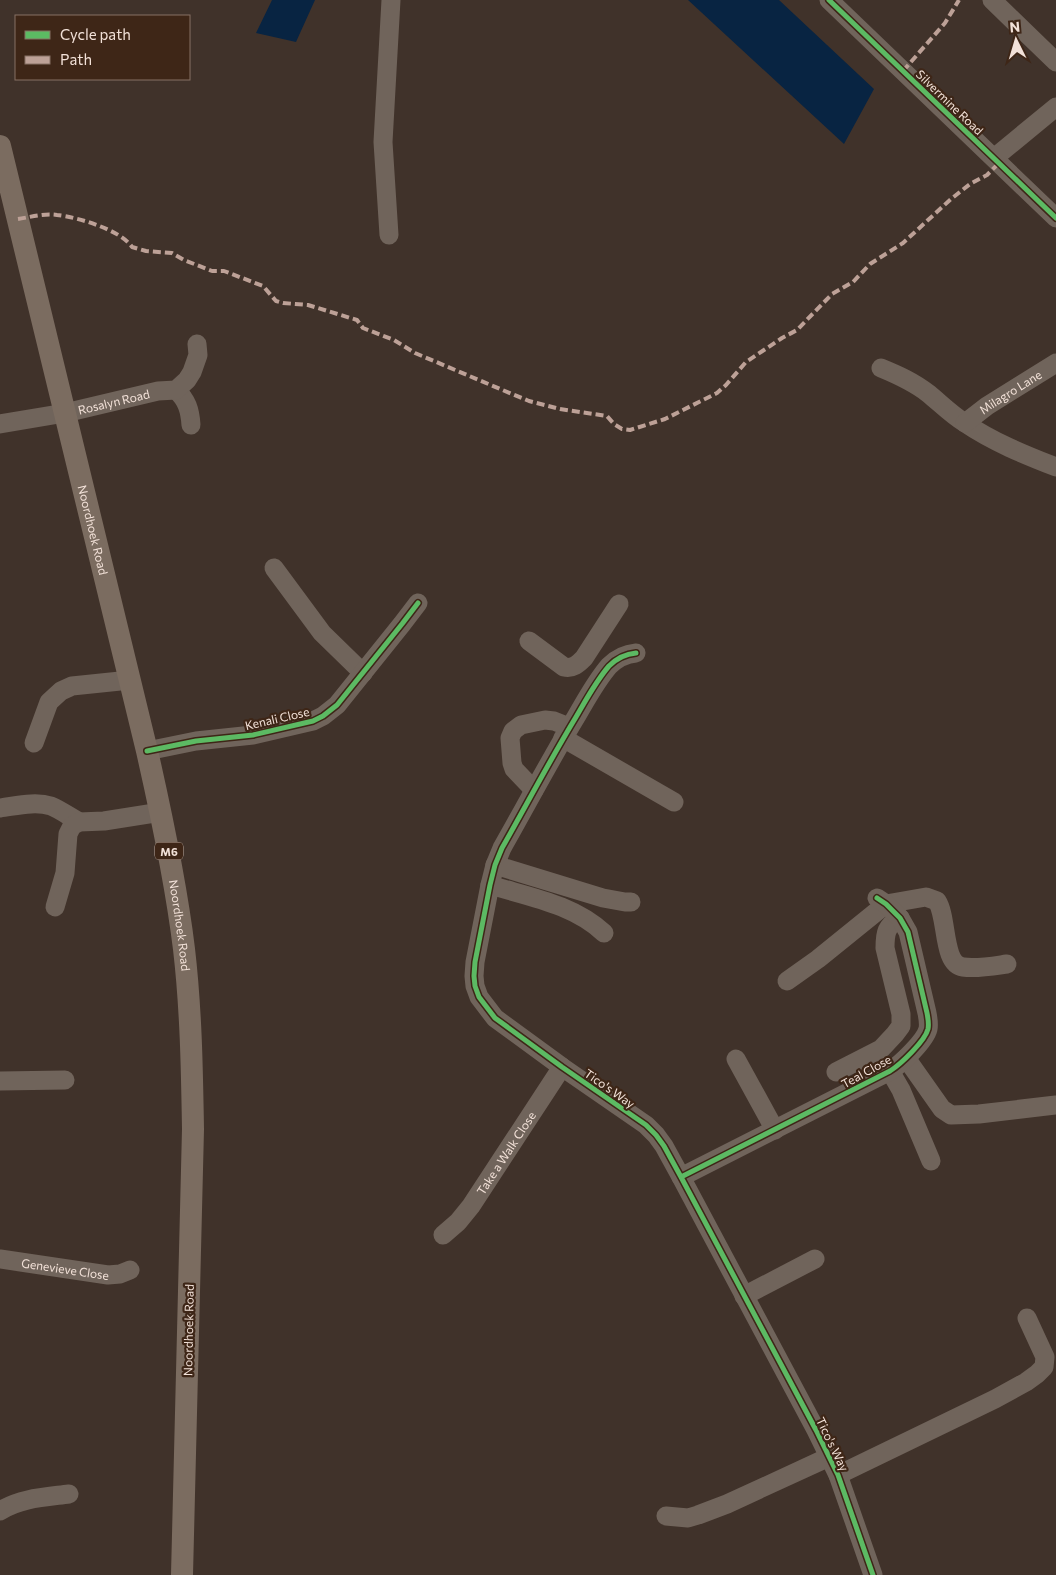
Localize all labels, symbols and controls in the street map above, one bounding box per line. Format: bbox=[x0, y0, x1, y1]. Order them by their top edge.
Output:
legend bbox=[15, 15, 190, 80]
north arrow bbox=[991, 15, 1041, 65]
text: N bbox=[1009, 18, 1021, 35]
text: Cycle path bbox=[60, 25, 131, 43]
text: Path bbox=[60, 50, 92, 68]
street label: Silvermine Road bbox=[914, 67, 986, 137]
street label: Milagro Lane bbox=[976, 367, 1044, 417]
street label: Rosalyn Road bbox=[77, 386, 151, 417]
street label: Noordhoek Road bbox=[76, 483, 111, 576]
street label: Kenali Close bbox=[243, 704, 311, 732]
road number: M6 bbox=[155, 842, 183, 859]
street label: Noordhoek Road bbox=[167, 878, 193, 972]
street label: Teal Close bbox=[839, 1052, 893, 1090]
street label: Tico's Way bbox=[582, 1066, 638, 1110]
street label: Take a Walk Close bbox=[474, 1109, 538, 1197]
street label: Genevieve Close bbox=[21, 1255, 110, 1282]
street label: Noordhoek Road bbox=[180, 1284, 196, 1376]
street label: Tico's Way bbox=[814, 1415, 852, 1473]

